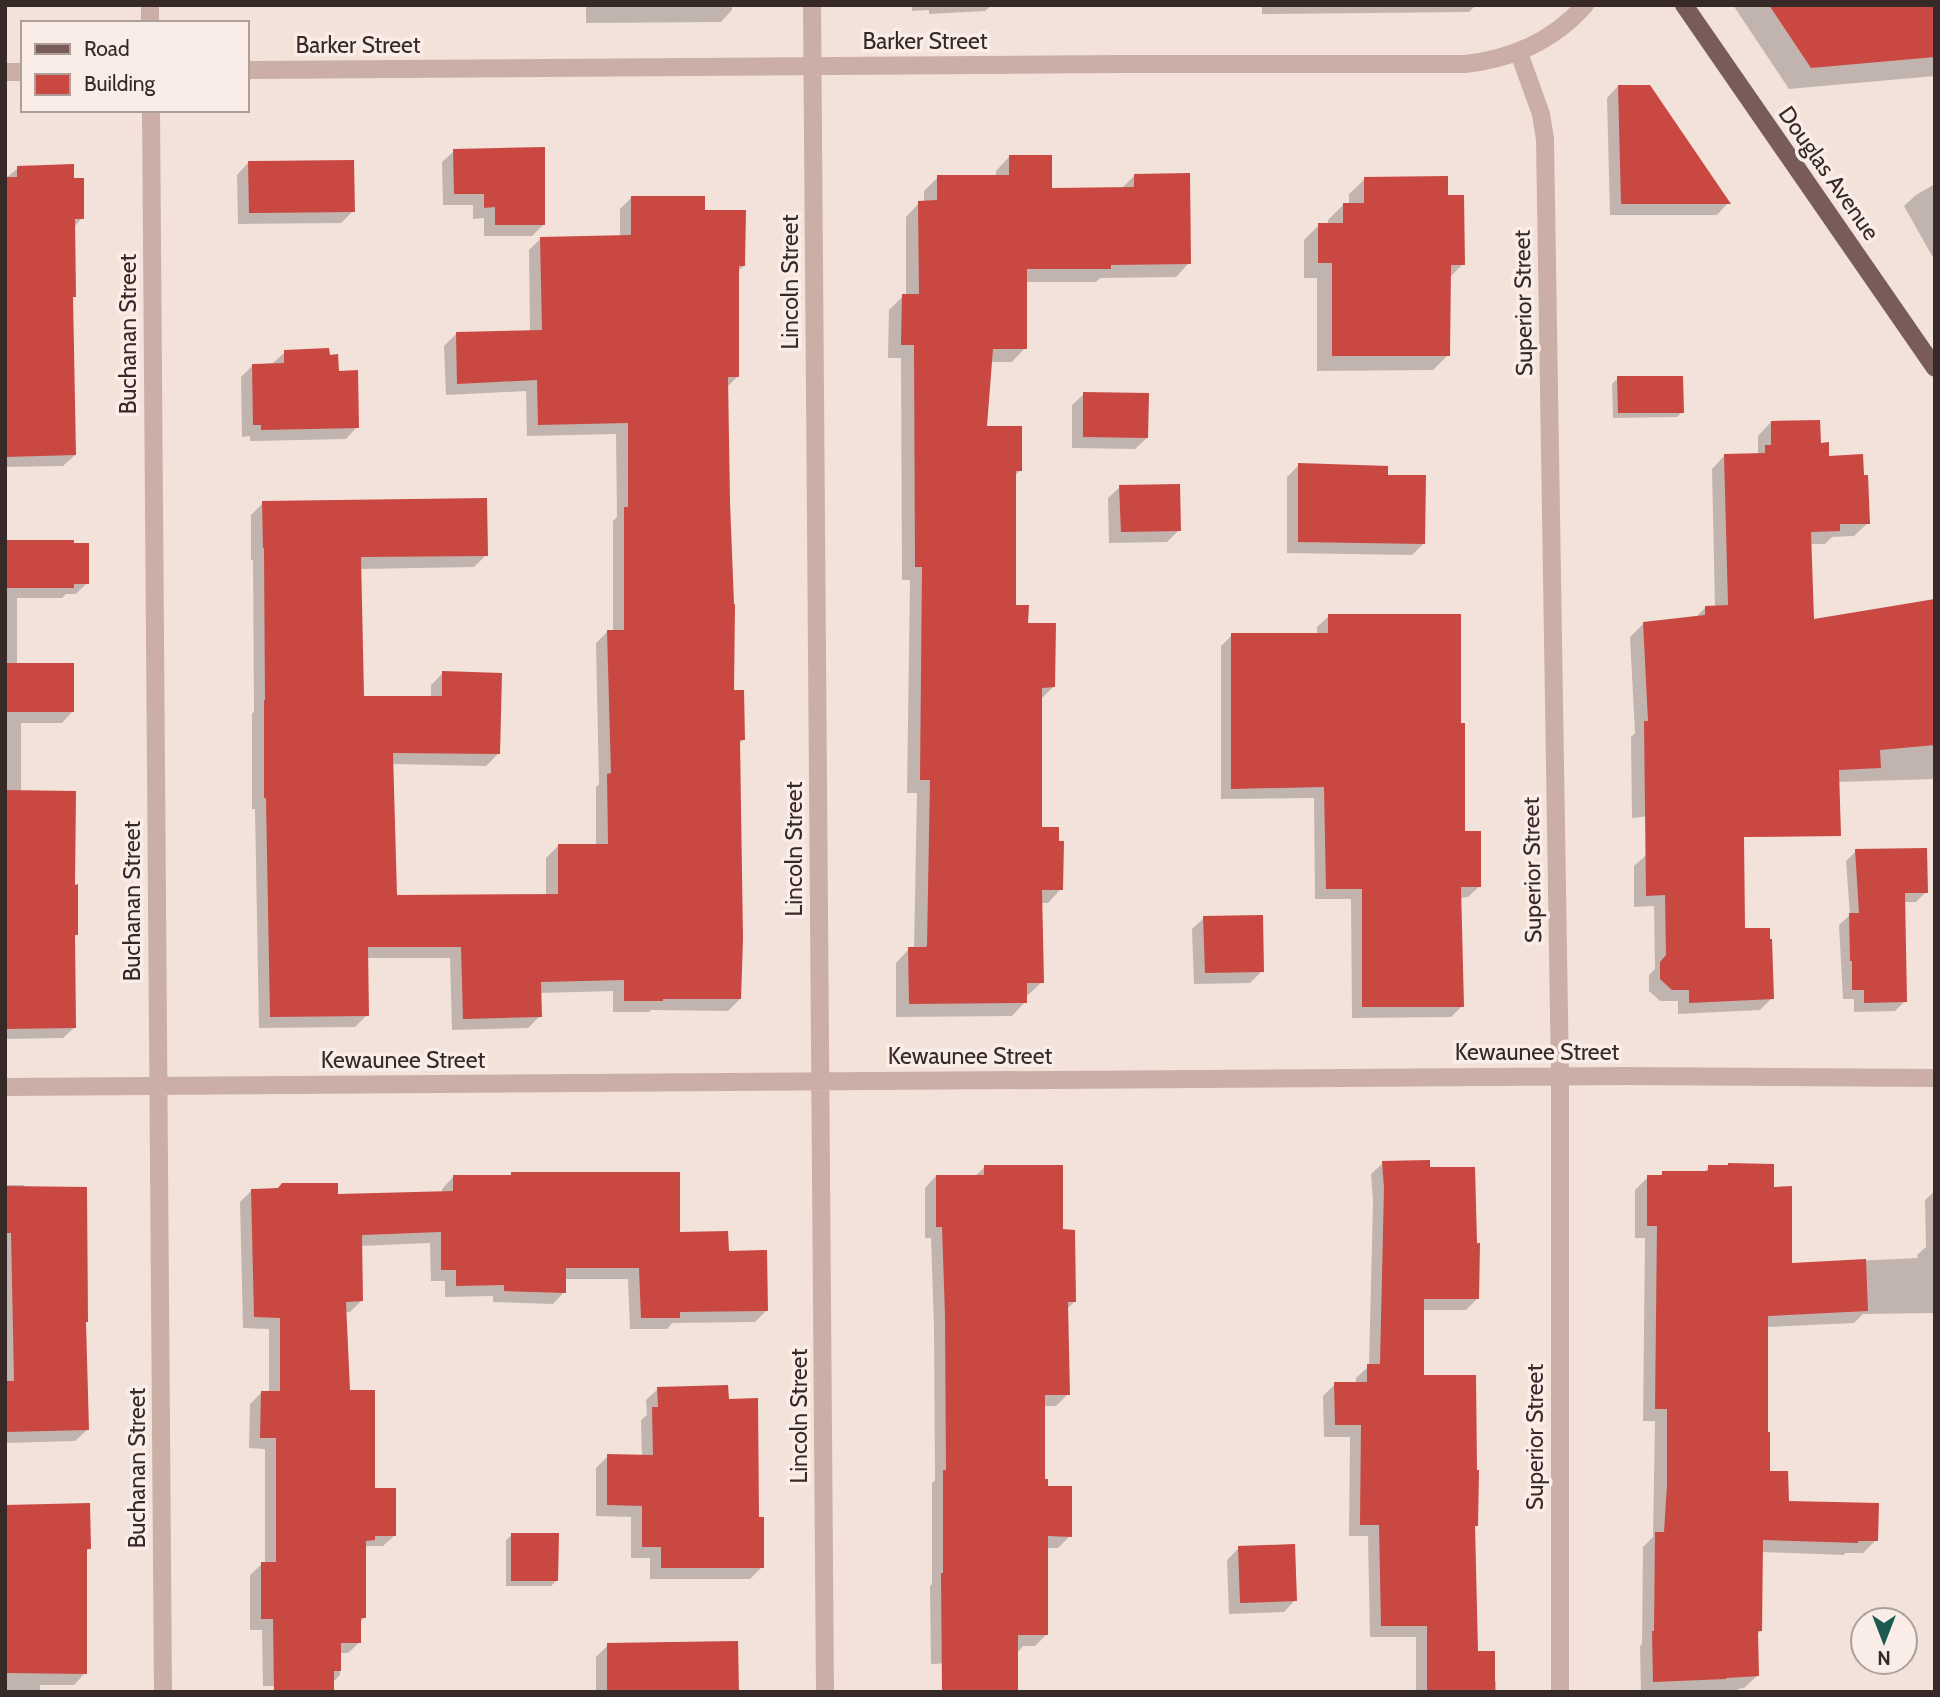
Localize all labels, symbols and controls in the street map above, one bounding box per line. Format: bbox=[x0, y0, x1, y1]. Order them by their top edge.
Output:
legend bbox=[21, 21, 248, 112]
street label: Barker Street bbox=[862, 27, 988, 55]
street label: Barker Street bbox=[295, 31, 421, 59]
text: Road bbox=[84, 36, 130, 61]
text: Building bbox=[84, 71, 156, 96]
street label: Douglas Avenue bbox=[1773, 101, 1886, 245]
street label: Lincoln Street bbox=[776, 214, 804, 349]
street label: Superior Street bbox=[1508, 229, 1538, 376]
street label: Buchanan Street bbox=[114, 253, 142, 414]
street label: Lincoln Street bbox=[780, 781, 808, 916]
street label: Superior Street bbox=[1517, 796, 1547, 943]
street label: Buchanan Street bbox=[118, 820, 146, 981]
street label: Kewaunee Street bbox=[1455, 1038, 1619, 1066]
street label: Kewaunee Street bbox=[888, 1042, 1052, 1070]
street label: Kewaunee Street bbox=[321, 1046, 485, 1074]
street label: Lincoln Street bbox=[785, 1348, 813, 1483]
street label: Superior Street bbox=[1521, 1364, 1549, 1510]
street label: Buchanan Street bbox=[123, 1387, 151, 1548]
north arrow bbox=[1849, 1606, 1919, 1676]
text: N bbox=[1877, 1646, 1891, 1669]

